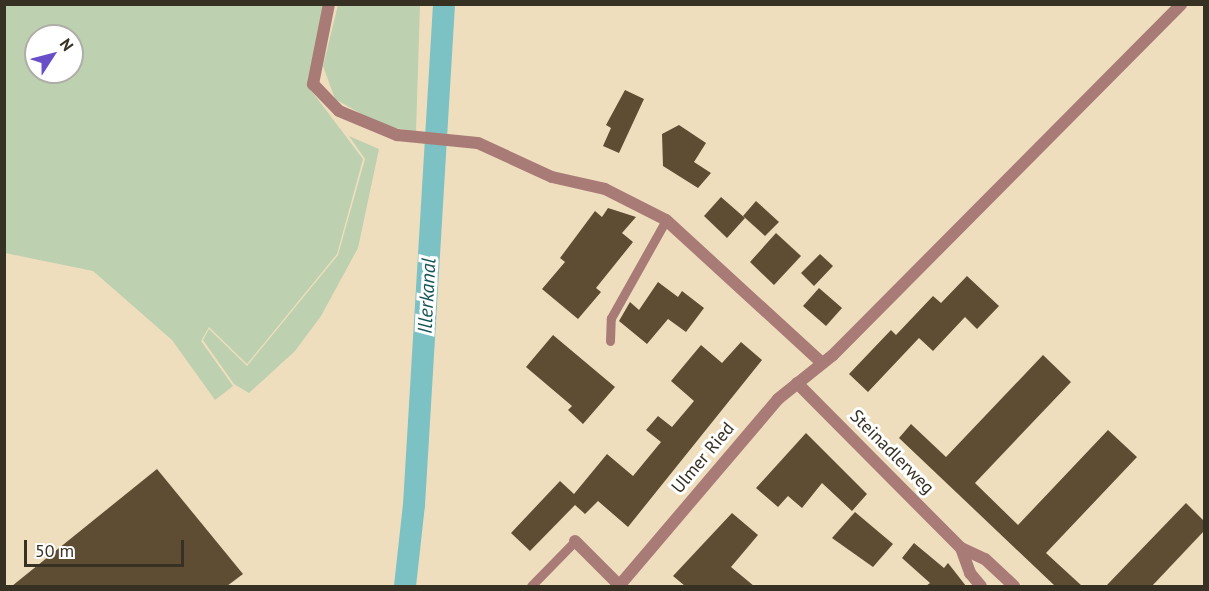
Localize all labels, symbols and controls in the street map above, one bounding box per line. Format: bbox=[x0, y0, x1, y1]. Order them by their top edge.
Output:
north arrow bbox=[24, 24, 84, 84]
text: N bbox=[56, 34, 78, 55]
water label: Illerkanal bbox=[413, 257, 441, 335]
street label: Steinadlerweg bbox=[845, 405, 939, 499]
street label: Ulmer Ried bbox=[667, 418, 739, 498]
scale bar bbox=[27, 528, 188, 566]
text: 50 m bbox=[35, 539, 74, 562]

